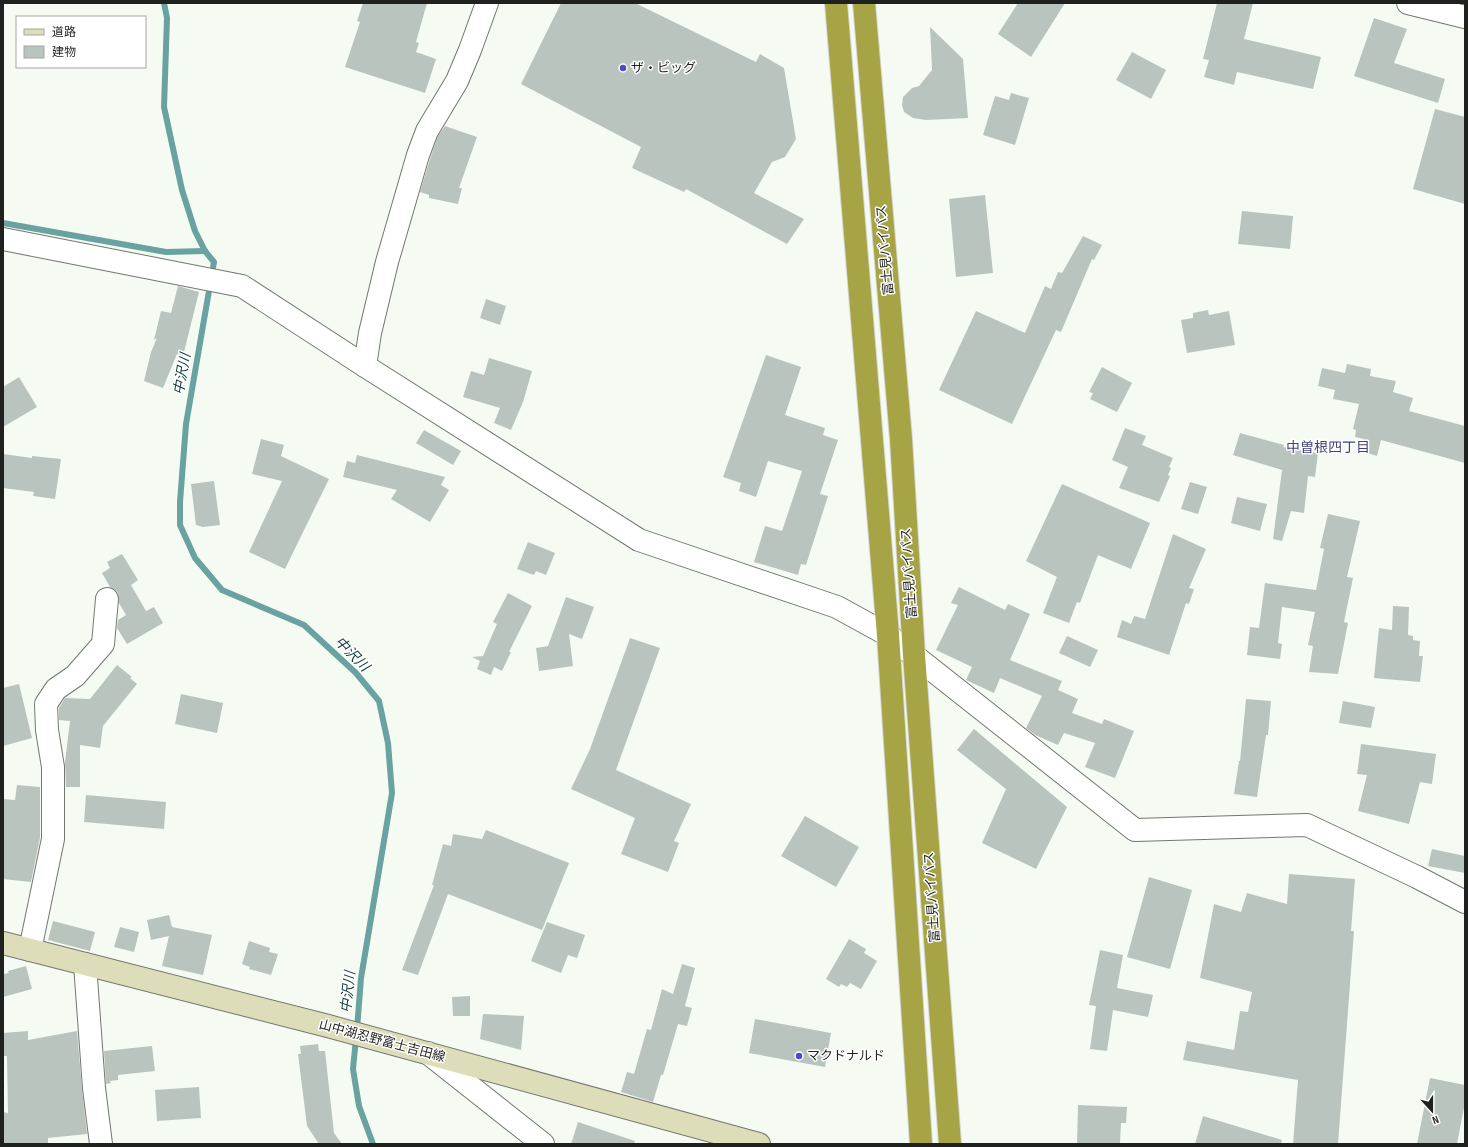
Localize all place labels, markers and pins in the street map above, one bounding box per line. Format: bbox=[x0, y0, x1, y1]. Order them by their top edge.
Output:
place label: ザ・ビッグ bbox=[631, 60, 696, 76]
marker: ザ・ビッグ bbox=[618, 63, 628, 73]
place label: マクドナルド bbox=[807, 1048, 885, 1064]
marker: マクドナルド bbox=[794, 1051, 804, 1061]

